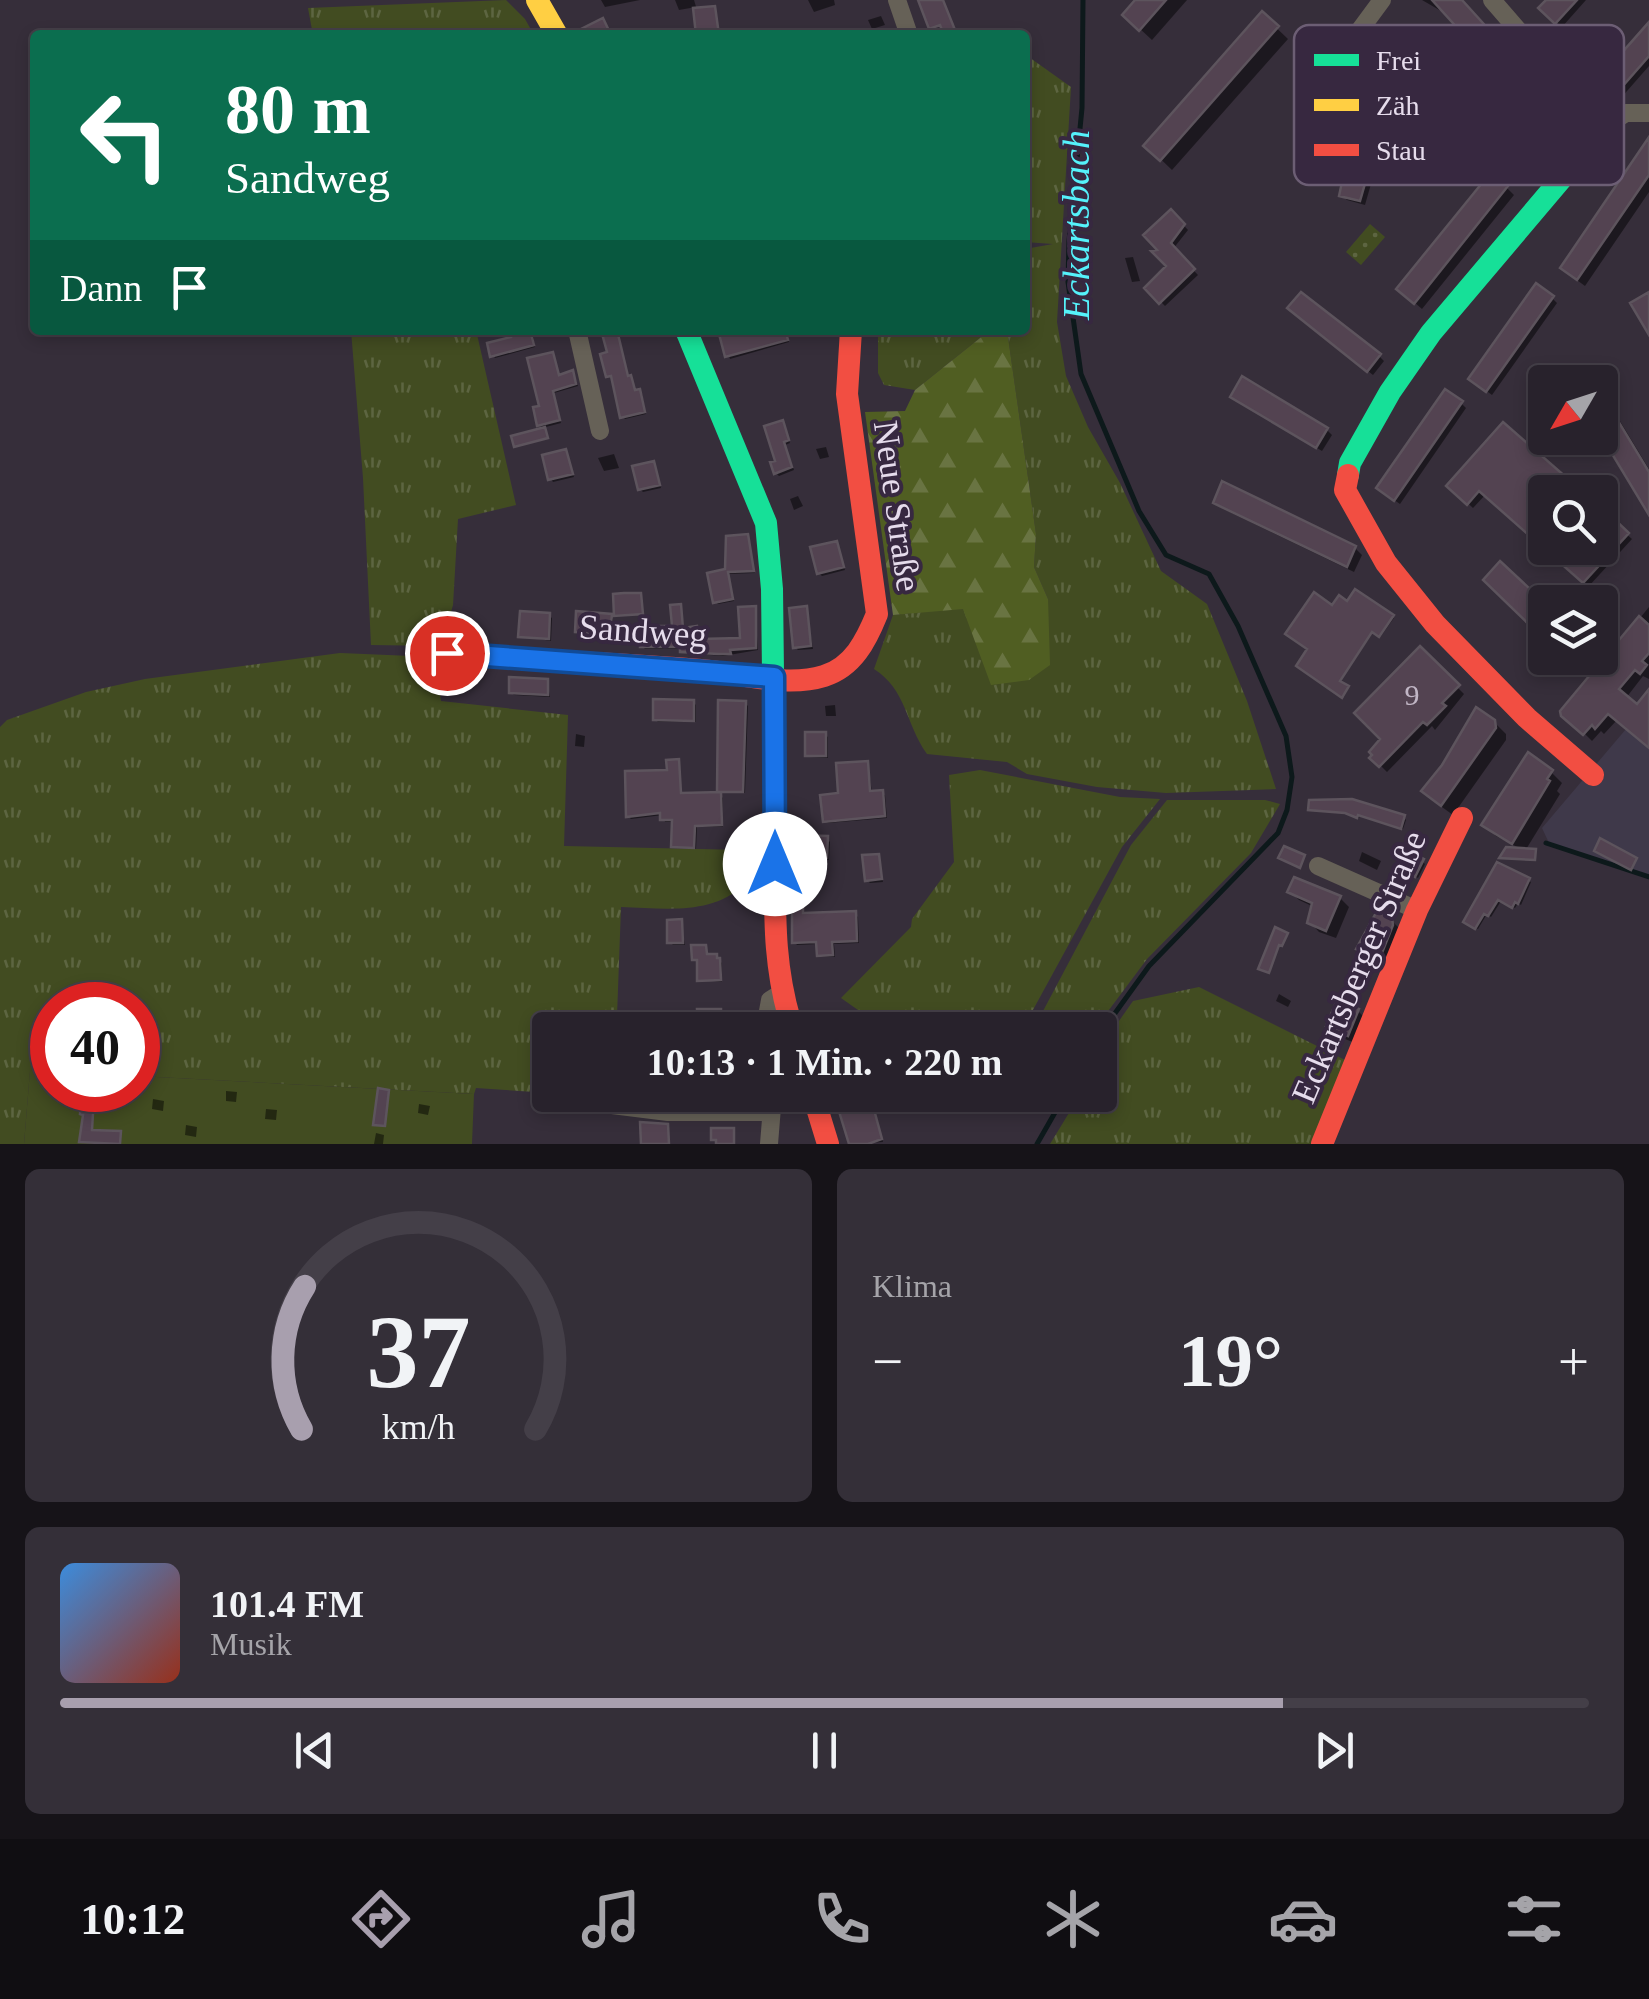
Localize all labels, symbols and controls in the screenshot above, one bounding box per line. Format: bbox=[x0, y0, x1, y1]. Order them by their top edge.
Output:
legend bbox=[1294, 25, 1624, 185]
text: Frei bbox=[1376, 45, 1421, 76]
icon: left bbox=[60, 70, 190, 200]
text: 80 m bbox=[225, 71, 371, 148]
text: Zäh bbox=[1376, 90, 1420, 121]
water label: Eckartsbach bbox=[1055, 130, 1097, 321]
text: Stau bbox=[1376, 135, 1426, 166]
text: Sandweg bbox=[225, 153, 390, 203]
icon: arrive bbox=[162, 260, 217, 315]
text: Dann bbox=[60, 267, 142, 309]
north arrow bbox=[1528, 365, 1618, 455]
map controls bbox=[1528, 365, 1618, 675]
street label: Neue Straße bbox=[866, 418, 928, 594]
button: search bbox=[1528, 475, 1618, 565]
button: layers bbox=[1528, 585, 1618, 675]
street label: Sandweg bbox=[578, 607, 708, 655]
pin bbox=[405, 611, 490, 696]
icon: arrive bbox=[420, 626, 475, 681]
house number: 9 bbox=[1405, 678, 1420, 711]
position arrow bbox=[723, 812, 827, 916]
street label: Eckartsberger Straße bbox=[1284, 825, 1434, 1109]
speed limit sign: 40 bbox=[30, 982, 160, 1112]
text: 10:13 · 1 Min. · 220 m bbox=[647, 1041, 1002, 1083]
text: Klima bbox=[872, 1268, 952, 1304]
text: 37 bbox=[367, 1294, 471, 1409]
text: 19° bbox=[1178, 1319, 1283, 1402]
text: − bbox=[872, 1331, 903, 1392]
text: + bbox=[1558, 1331, 1589, 1392]
text: km/h bbox=[382, 1407, 455, 1447]
text: 101.4 FM bbox=[210, 1583, 364, 1625]
text: Musik bbox=[210, 1626, 292, 1662]
icon: previous bbox=[287, 1723, 342, 1778]
icon: pause bbox=[797, 1723, 852, 1778]
icon: next bbox=[1307, 1723, 1362, 1778]
icon: directions bbox=[346, 1884, 416, 1954]
icon: music bbox=[576, 1884, 646, 1954]
icon: phone bbox=[807, 1884, 877, 1954]
icon: climate bbox=[1038, 1884, 1108, 1954]
icon: car bbox=[1268, 1884, 1338, 1954]
icon: filters bbox=[1499, 1884, 1569, 1954]
text: 10:12 bbox=[80, 1894, 185, 1944]

